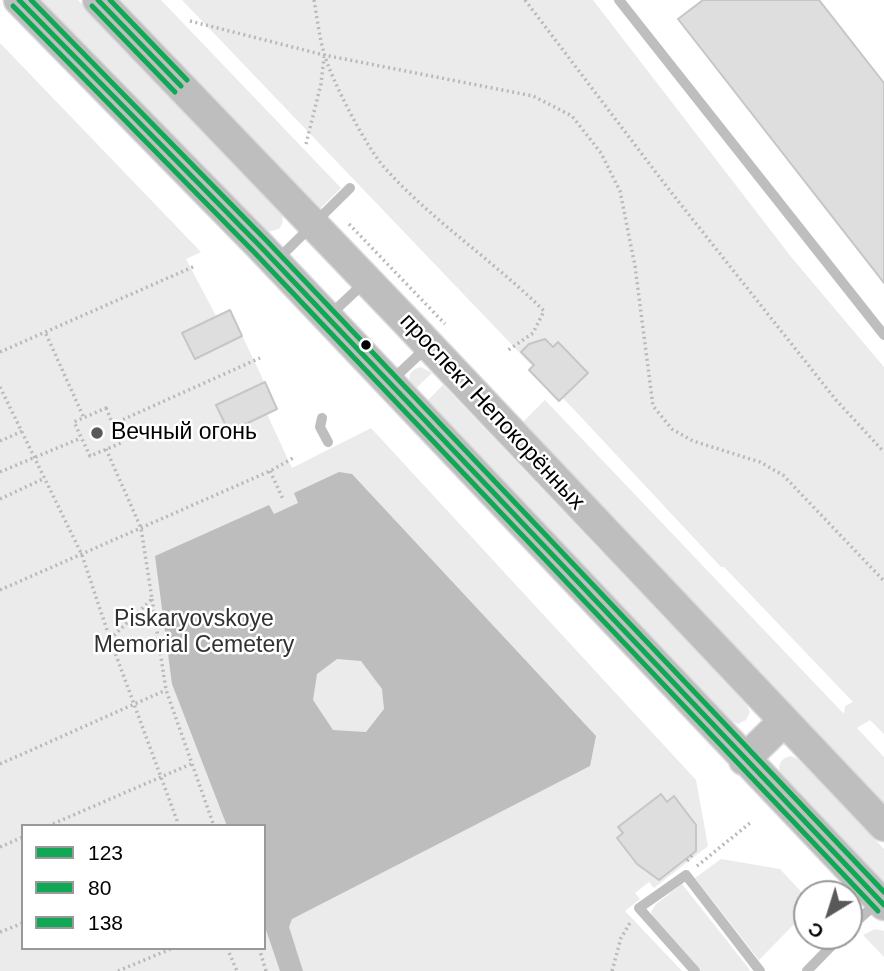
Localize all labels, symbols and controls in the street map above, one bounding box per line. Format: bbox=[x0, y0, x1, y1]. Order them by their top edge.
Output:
street label: проспект Непокорённых bbox=[394, 308, 590, 516]
unlabelled marker bbox=[359, 338, 373, 352]
place label: Вечный огонь bbox=[111, 419, 257, 447]
marker: Вечный огонь bbox=[89, 425, 105, 441]
park label: Piskaryovskoye Memorial Cemetery bbox=[94, 606, 294, 660]
legend bbox=[21, 824, 266, 950]
text: 123 bbox=[88, 841, 123, 864]
text: 80 bbox=[88, 876, 111, 899]
north arrow bbox=[793, 880, 863, 950]
text: 138 bbox=[88, 911, 123, 934]
text: С bbox=[804, 918, 828, 943]

